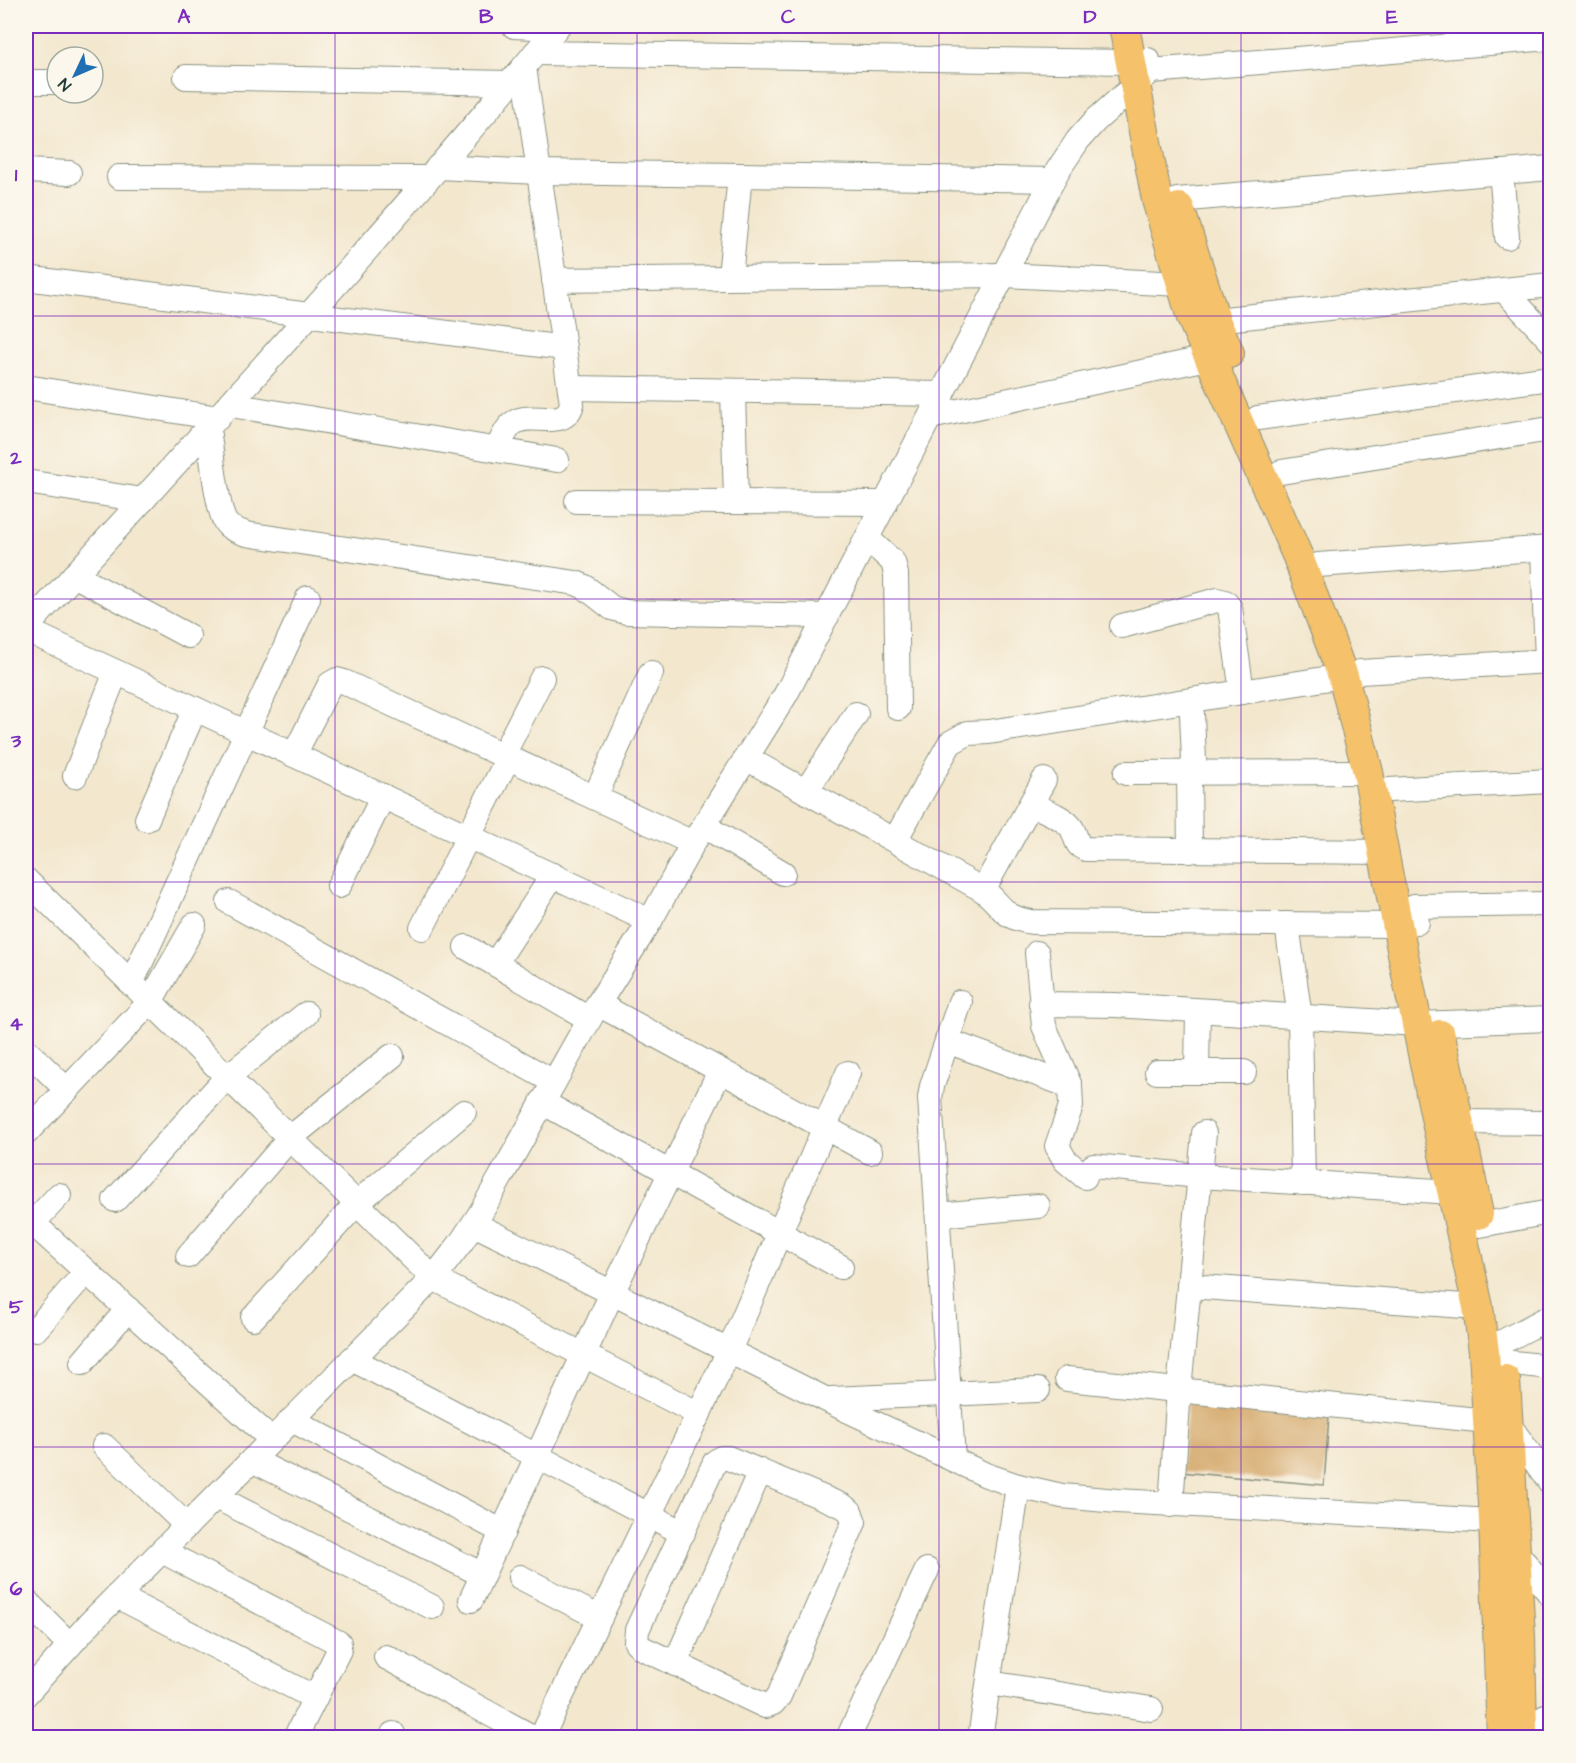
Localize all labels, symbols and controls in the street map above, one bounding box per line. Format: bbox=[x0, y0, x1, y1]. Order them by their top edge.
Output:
text: A bbox=[178, 3, 191, 31]
text: B bbox=[479, 3, 494, 31]
text: C bbox=[781, 3, 796, 31]
text: D bbox=[1084, 3, 1097, 31]
text: E bbox=[1386, 3, 1398, 31]
north arrow bbox=[45, 45, 105, 105]
text: N bbox=[54, 73, 76, 96]
text: 1 bbox=[15, 161, 18, 189]
text: 2 bbox=[9, 444, 22, 472]
text: 3 bbox=[10, 727, 22, 755]
text: 4 bbox=[9, 1010, 23, 1038]
text: 5 bbox=[9, 1293, 24, 1321]
text: 6 bbox=[10, 1575, 23, 1603]

